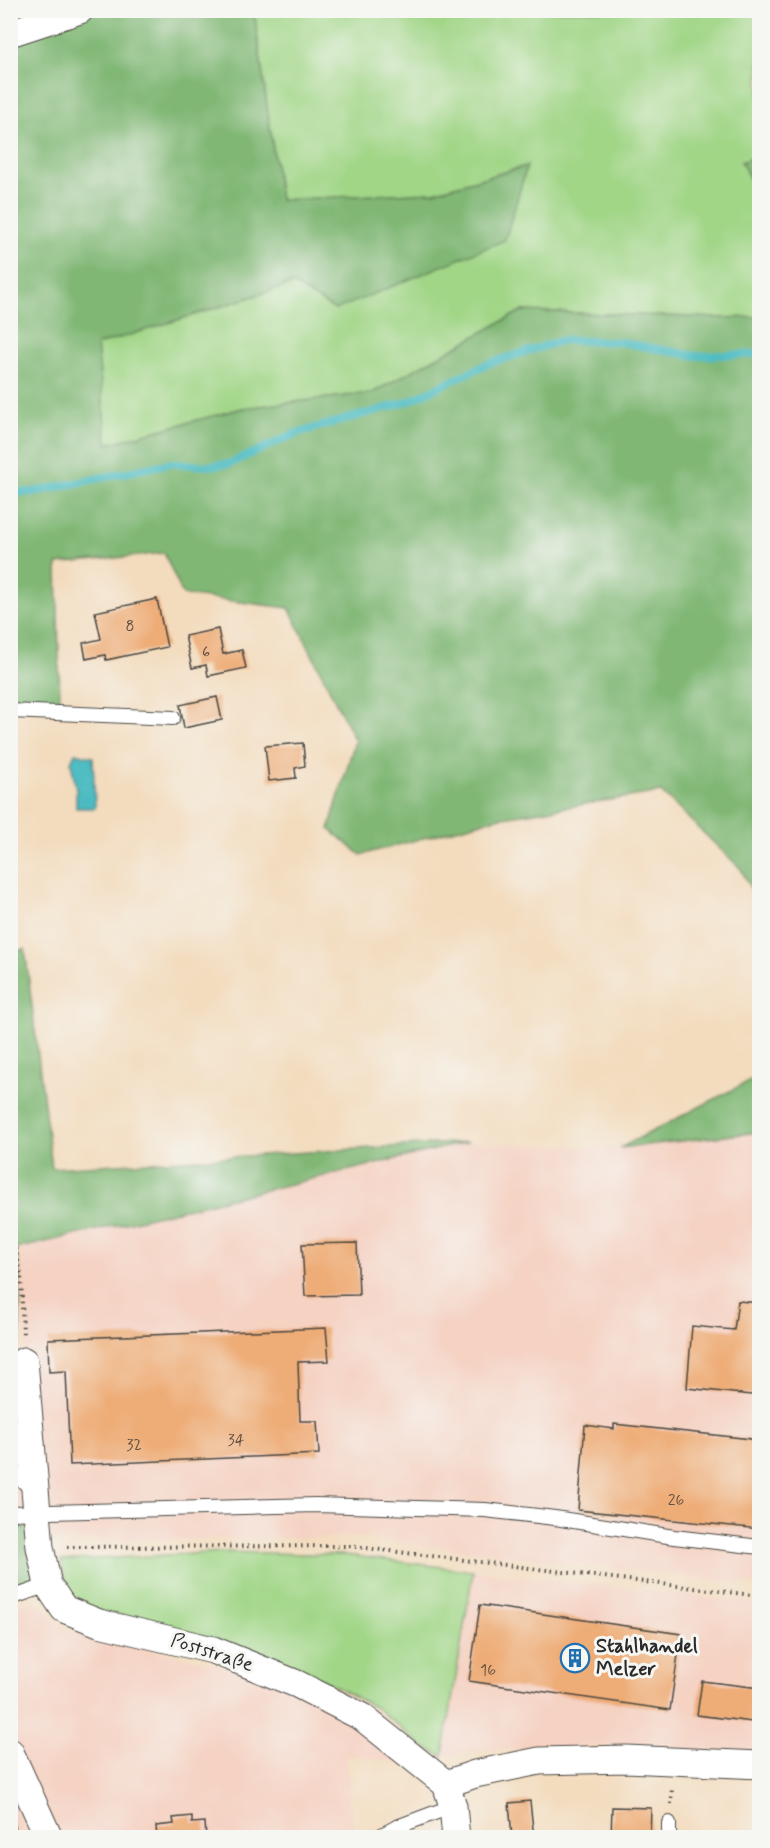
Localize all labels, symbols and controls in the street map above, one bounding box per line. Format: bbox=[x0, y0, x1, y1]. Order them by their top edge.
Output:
house number: 8 bbox=[125, 616, 135, 637]
house number: 6 bbox=[202, 642, 210, 663]
house number: 34 bbox=[228, 1430, 245, 1451]
house number: 32 bbox=[126, 1435, 142, 1456]
house number: 26 bbox=[668, 1490, 684, 1511]
street label: Poststraße bbox=[167, 1627, 257, 1679]
place label: Stahlhandel Melzer bbox=[596, 1633, 698, 1683]
building icon: Stahlhandel Melzer bbox=[559, 1642, 591, 1674]
house number: 16 bbox=[480, 1660, 496, 1681]

